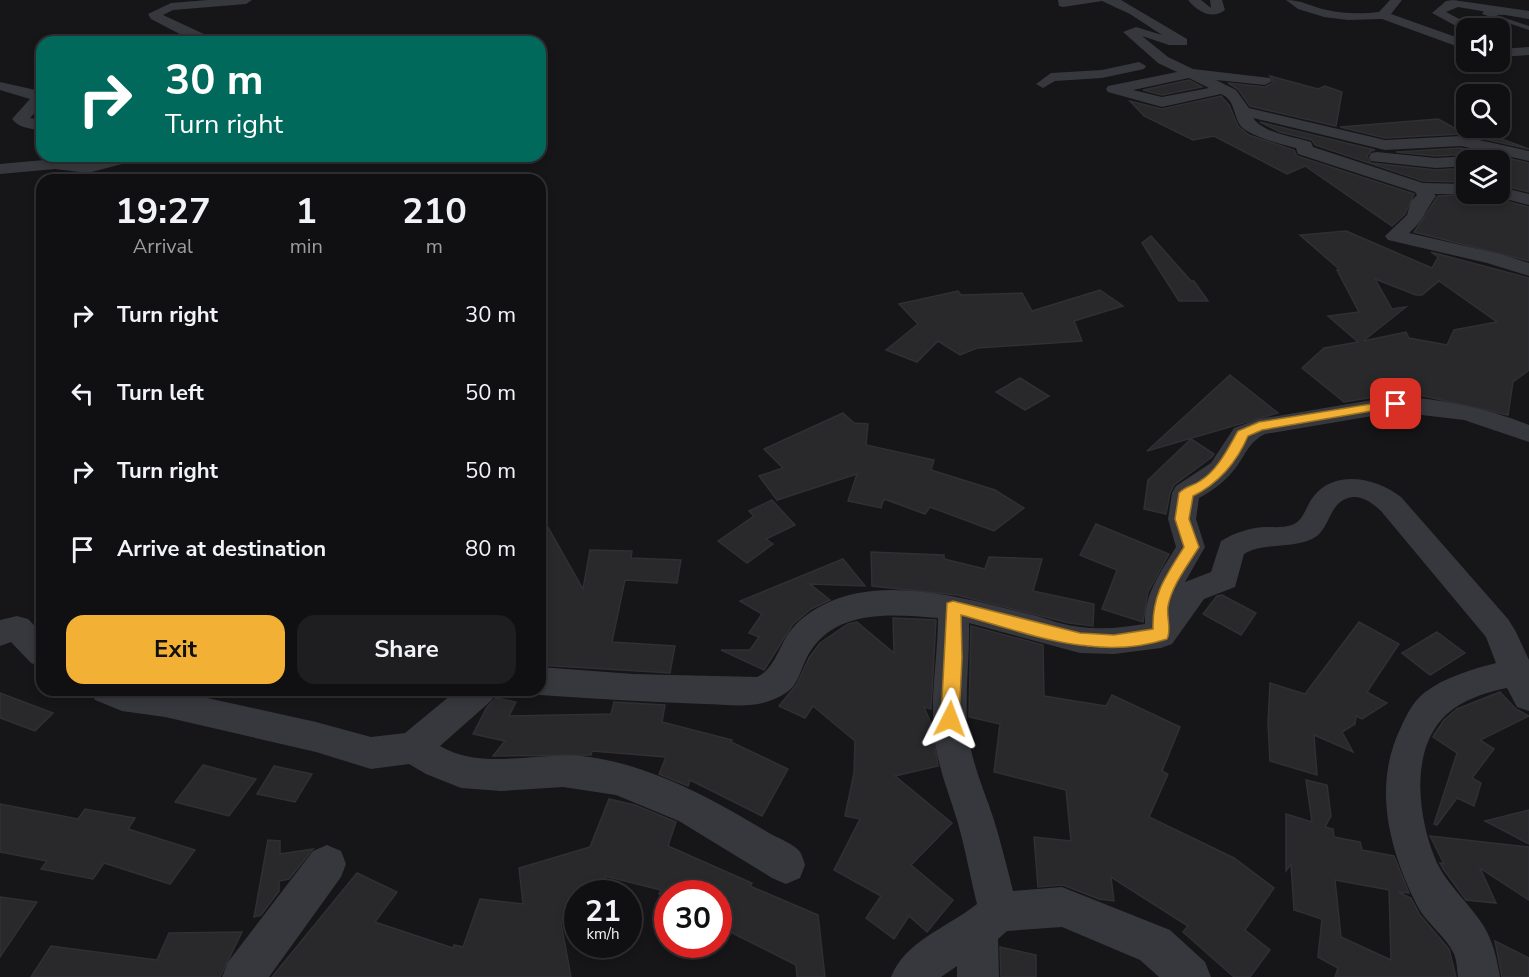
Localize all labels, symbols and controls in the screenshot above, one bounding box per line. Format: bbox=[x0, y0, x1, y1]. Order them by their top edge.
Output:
map controls bbox=[1456, 18, 1510, 204]
button: sound bbox=[1456, 18, 1510, 72]
text: 30 m bbox=[165, 52, 264, 109]
icon: right bbox=[66, 60, 144, 138]
button: search bbox=[1456, 84, 1510, 138]
text: Turn right bbox=[165, 106, 283, 143]
button: layers bbox=[1456, 150, 1510, 204]
text: 19:27 bbox=[115, 187, 211, 236]
text: 1 bbox=[295, 187, 317, 236]
text: 210 bbox=[402, 187, 467, 236]
text: Arrival bbox=[133, 233, 193, 260]
text: min bbox=[290, 233, 323, 260]
text: m bbox=[426, 233, 443, 260]
icon: right bbox=[66, 299, 99, 332]
text: Turn right bbox=[117, 300, 218, 330]
text: 30 m bbox=[465, 300, 516, 330]
icon: left bbox=[66, 377, 99, 410]
text: Turn left bbox=[117, 378, 204, 408]
text: 50 m bbox=[465, 378, 516, 408]
pin bbox=[1370, 378, 1421, 429]
icon: arrive bbox=[1379, 387, 1412, 420]
icon: right bbox=[66, 455, 99, 488]
text: Turn right bbox=[117, 456, 218, 486]
text: 50 m bbox=[465, 456, 516, 486]
icon: arrive bbox=[66, 533, 99, 566]
text: Arrive at destination bbox=[117, 534, 326, 564]
text: 80 m bbox=[465, 534, 516, 564]
button: Exit bbox=[66, 615, 285, 684]
button: Share bbox=[297, 615, 516, 684]
position arrow bbox=[918, 687, 982, 751]
speed limit sign: 30 bbox=[654, 880, 732, 958]
text: 21 bbox=[585, 891, 621, 932]
text: km/h bbox=[586, 924, 620, 944]

